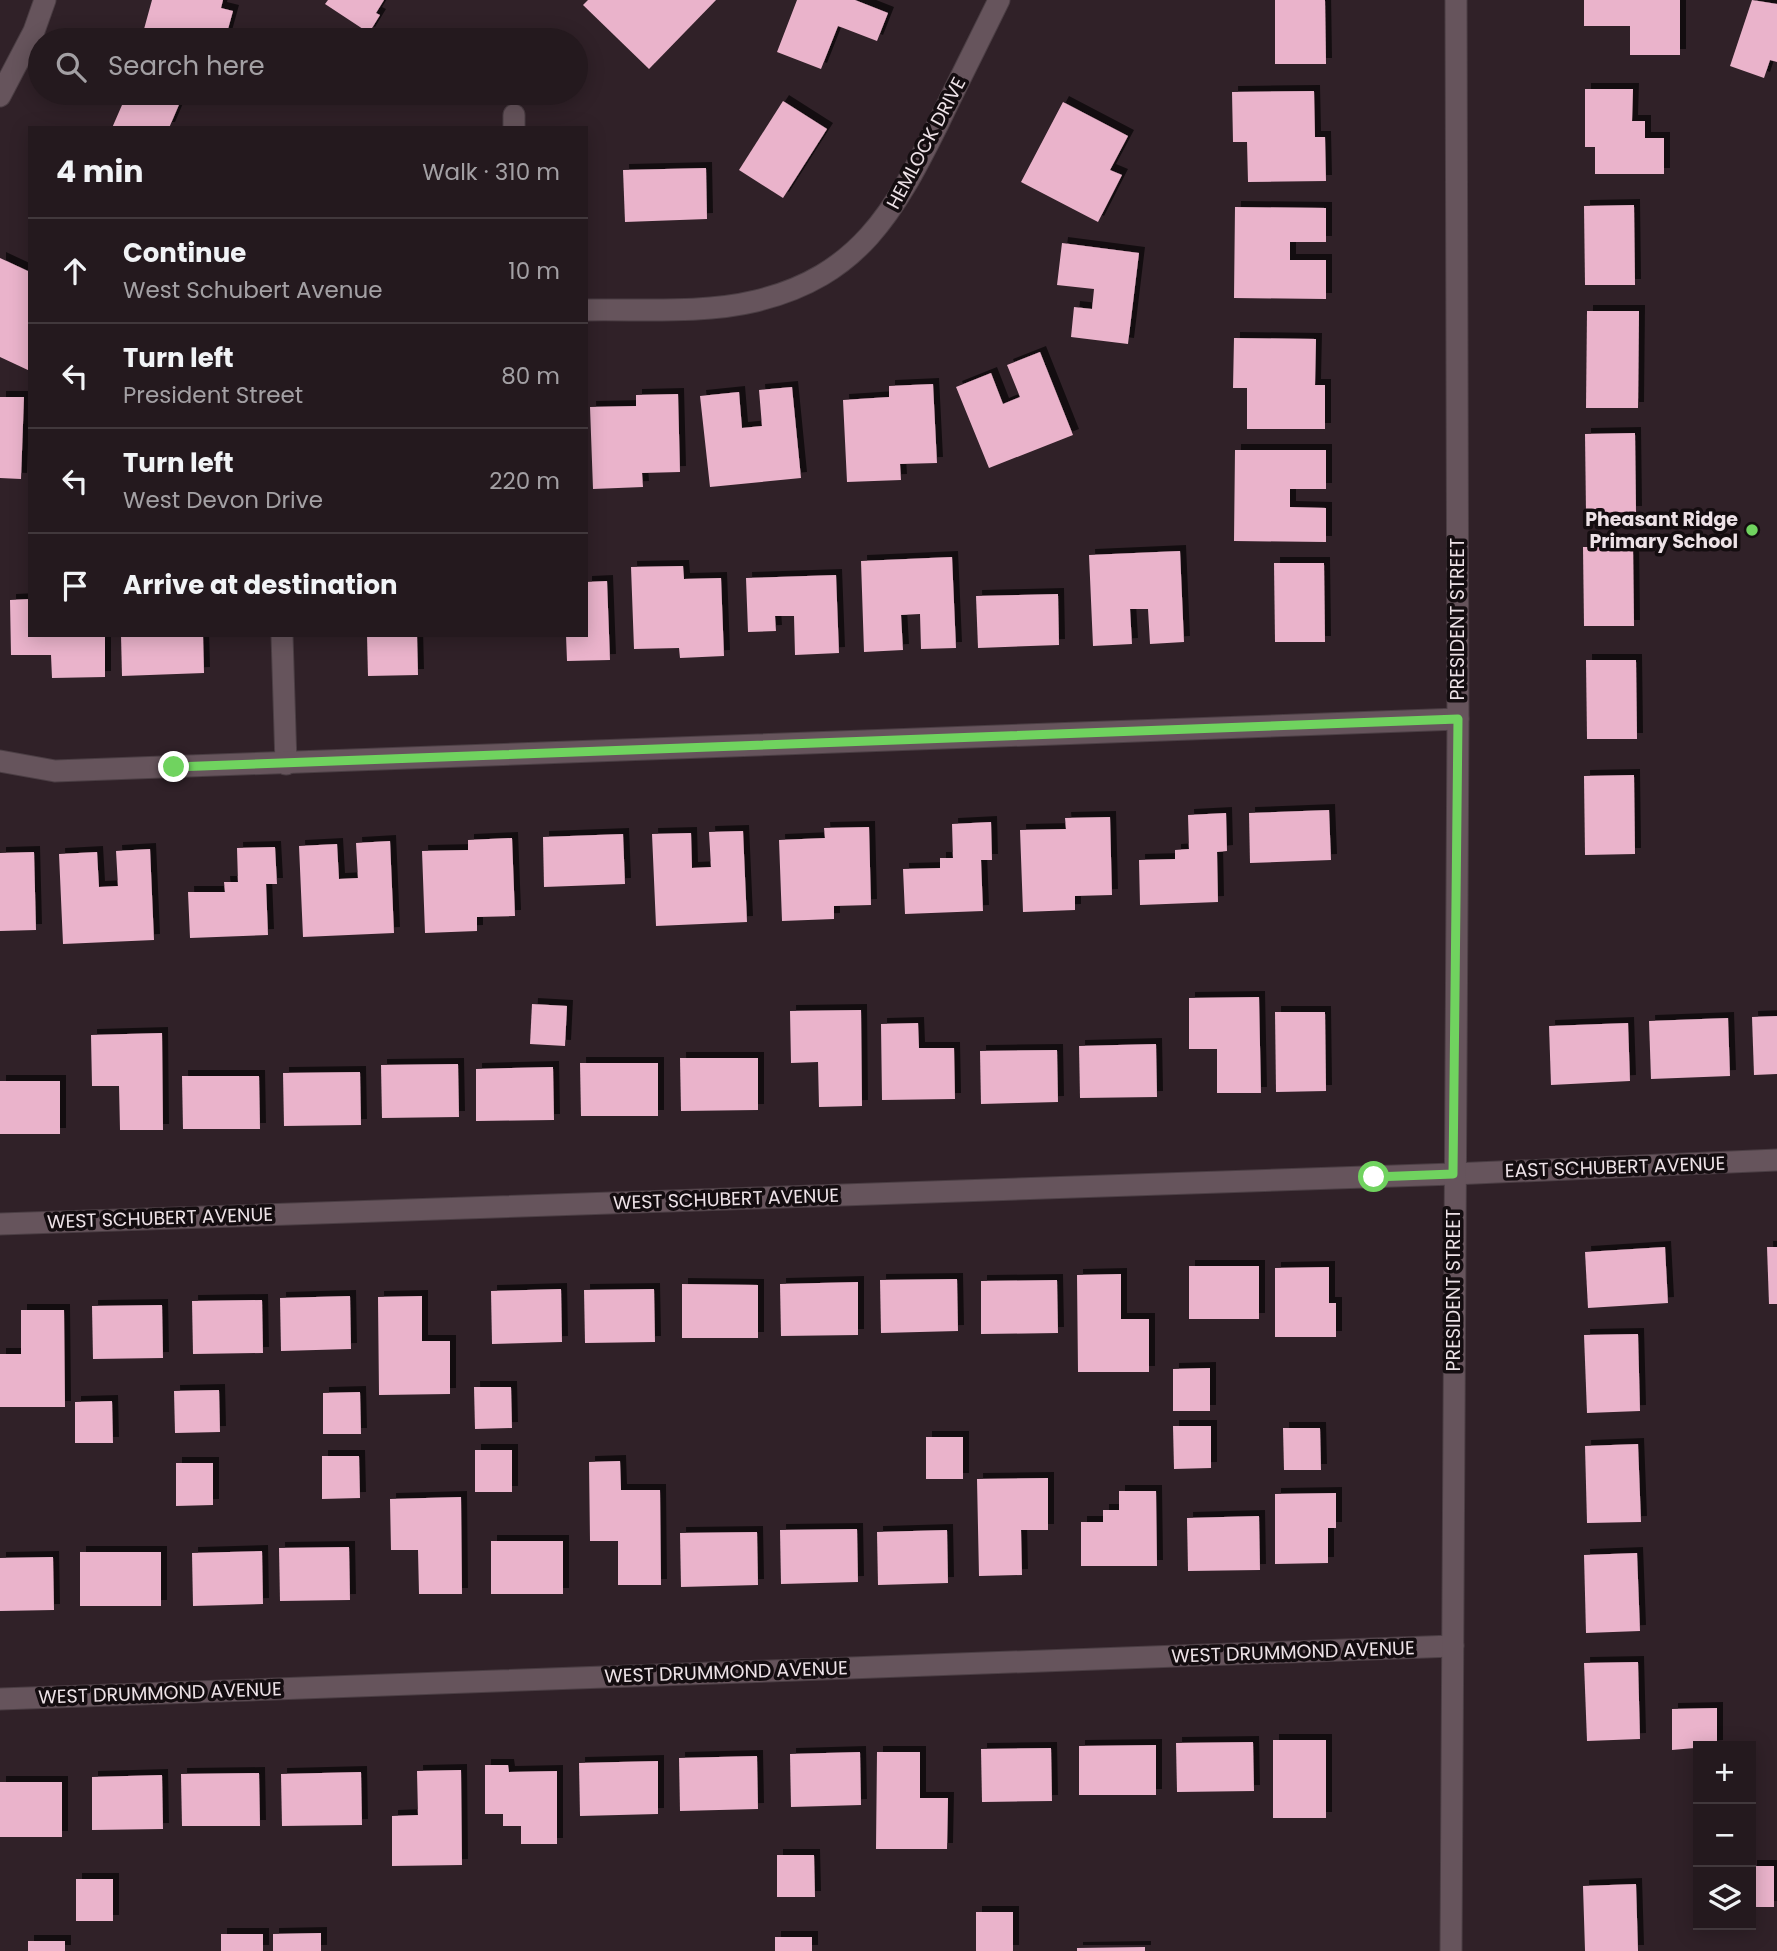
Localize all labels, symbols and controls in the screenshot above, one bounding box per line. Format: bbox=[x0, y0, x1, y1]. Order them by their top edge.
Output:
search box bbox=[28, 28, 588, 105]
icon: search bbox=[52, 48, 90, 86]
text: Search here bbox=[108, 48, 265, 84]
street label: HEMLOCK DRIVE bbox=[880, 72, 972, 214]
text: 4 min bbox=[56, 150, 144, 193]
text: Walk · 310 m bbox=[422, 156, 560, 188]
text: Continue bbox=[123, 235, 246, 271]
icon: ahead bbox=[56, 252, 94, 290]
text: 10 m bbox=[508, 255, 560, 287]
text: West Schubert Avenue bbox=[123, 274, 382, 306]
text: Turn left bbox=[123, 340, 234, 376]
icon: left bbox=[56, 357, 94, 395]
text: 80 m bbox=[501, 360, 560, 392]
text: President Street bbox=[123, 379, 303, 411]
text: Turn left bbox=[123, 445, 234, 481]
icon: left bbox=[56, 462, 94, 500]
text: 220 m bbox=[489, 465, 560, 497]
text: West Devon Drive bbox=[123, 484, 323, 516]
place label: Pheasant Ridge Primary School bbox=[1585, 506, 1738, 555]
marker: Pheasant Ridge Primary School bbox=[1744, 522, 1760, 538]
street label: PRESIDENT STREET bbox=[1444, 538, 1471, 700]
icon: arrive bbox=[56, 567, 94, 605]
text: Arrive at destination bbox=[123, 567, 398, 603]
route end bbox=[158, 751, 189, 782]
street label: EAST SCHUBERT AVENUE bbox=[1504, 1150, 1726, 1184]
route start bbox=[1358, 1161, 1389, 1192]
street label: WEST SCHUBERT AVENUE bbox=[612, 1182, 840, 1216]
street label: WEST SCHUBERT AVENUE bbox=[46, 1201, 274, 1235]
street label: PRESIDENT STREET bbox=[1440, 1209, 1467, 1371]
street label: WEST DRUMMOND AVENUE bbox=[1171, 1634, 1415, 1670]
street label: WEST DRUMMOND AVENUE bbox=[604, 1654, 848, 1690]
street label: WEST DRUMMOND AVENUE bbox=[38, 1675, 282, 1711]
map controls bbox=[1693, 1741, 1756, 1930]
button: + bbox=[1693, 1741, 1756, 1804]
button: − bbox=[1693, 1804, 1756, 1867]
button: layers bbox=[1693, 1867, 1756, 1930]

